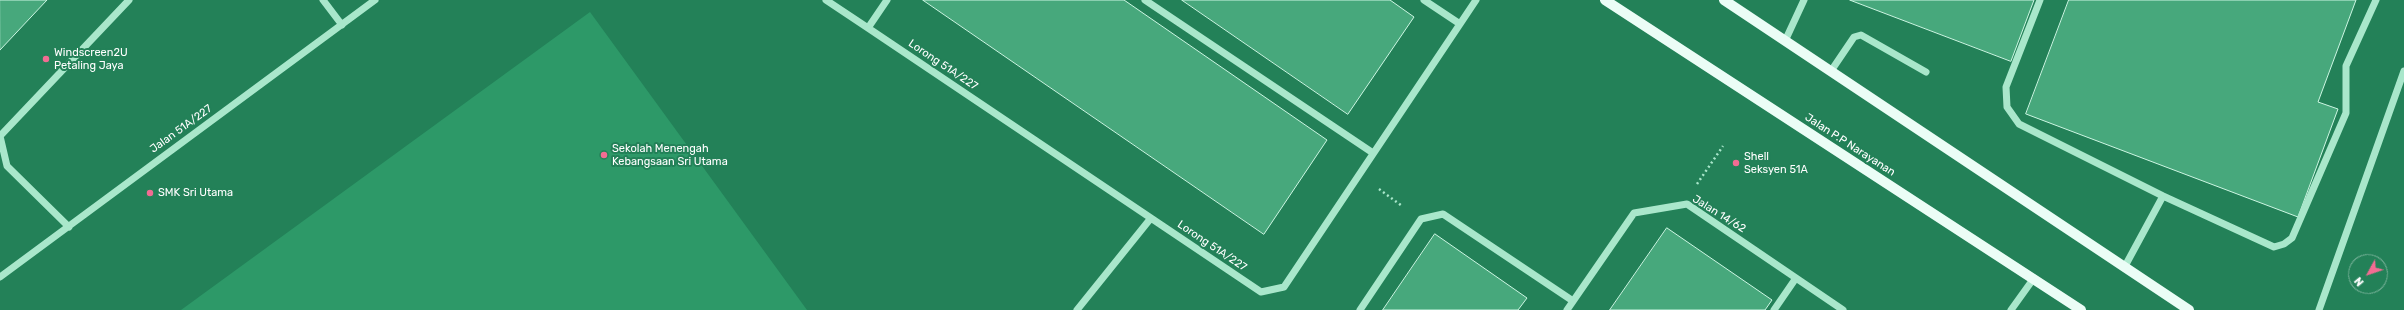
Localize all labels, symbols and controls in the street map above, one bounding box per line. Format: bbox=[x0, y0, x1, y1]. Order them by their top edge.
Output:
street label: Lorong 51A/227 bbox=[906, 37, 980, 93]
place label: Windscreen2U Petaling Jaya bbox=[54, 46, 128, 72]
marker: Windscreen2U Petaling Jaya bbox=[41, 54, 51, 64]
street label: Jalan 51A/227 bbox=[147, 102, 215, 156]
street label: Jalan P.P Narayanan bbox=[1802, 111, 1898, 179]
place label: Sekolah Menengah Kebangsaan Sri Utama bbox=[612, 142, 728, 168]
marker: Sekolah Menengah Kebangsaan Sri Utama bbox=[599, 150, 609, 160]
place label: Shell Seksyen 51A bbox=[1744, 150, 1808, 176]
marker: Shell Seksyen 51A bbox=[1731, 158, 1741, 168]
place label: SMK Sri Utama bbox=[158, 186, 233, 200]
marker: SMK Sri Utama bbox=[145, 188, 155, 198]
street label: Jalan 14/62 bbox=[1690, 192, 1748, 236]
street label: Lorong 51A/227 bbox=[1175, 218, 1249, 274]
north arrow bbox=[2348, 254, 2388, 294]
text: N bbox=[2352, 274, 2367, 289]

